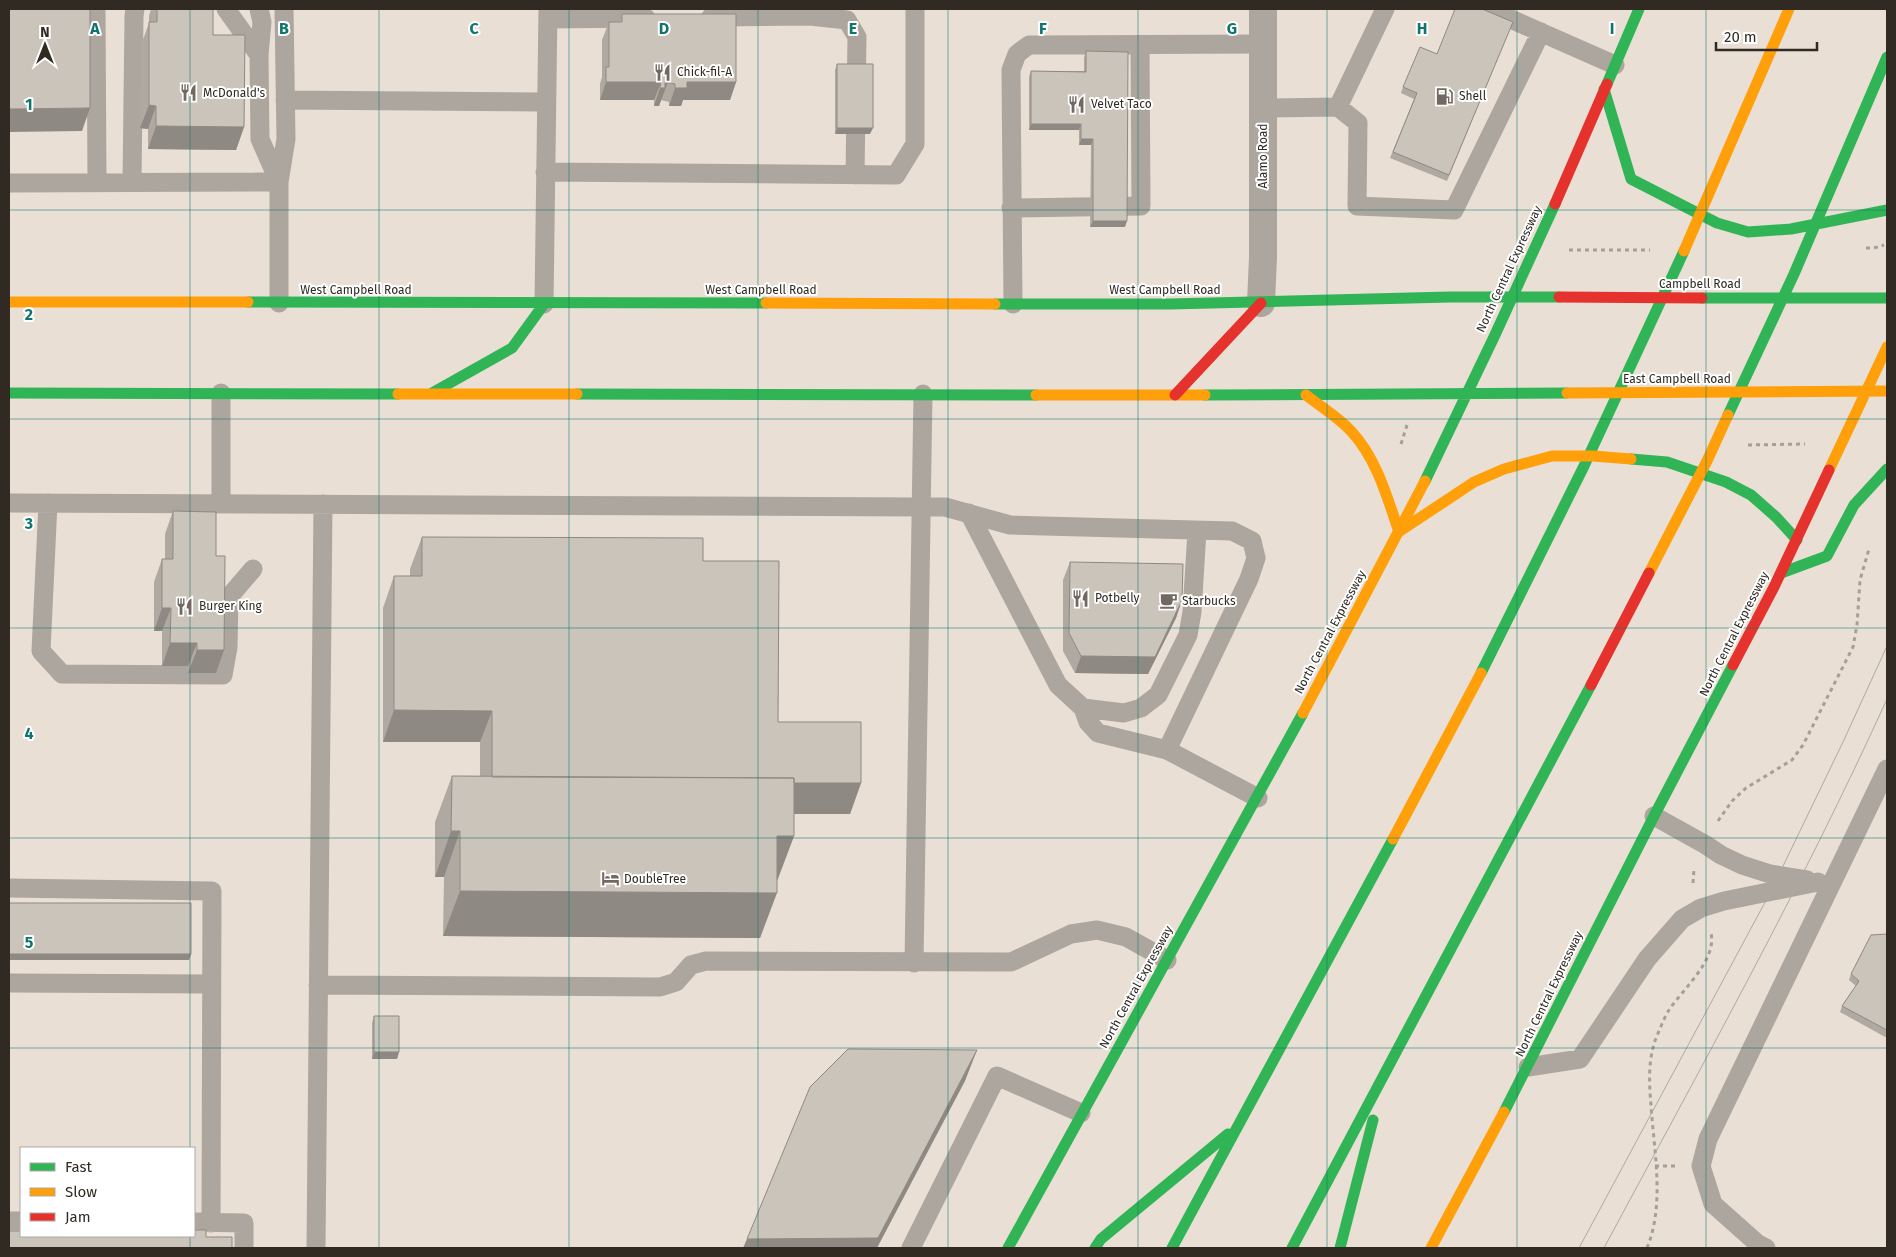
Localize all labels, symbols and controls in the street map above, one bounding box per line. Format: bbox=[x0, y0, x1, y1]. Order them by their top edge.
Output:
text: A bbox=[89, 19, 100, 38]
text: B bbox=[279, 19, 289, 38]
text: C bbox=[469, 19, 479, 38]
text: D bbox=[659, 19, 669, 38]
text: E bbox=[849, 19, 857, 38]
text: F bbox=[1039, 19, 1047, 38]
text: G bbox=[1227, 19, 1237, 38]
text: H bbox=[1417, 19, 1427, 38]
text: I bbox=[1610, 19, 1614, 38]
north arrow bbox=[20, 20, 70, 70]
scale bar bbox=[1716, 20, 1817, 52]
text: N bbox=[40, 24, 50, 41]
text: 20 m bbox=[1724, 28, 1757, 46]
restaurant icon: Chick-fil-A bbox=[653, 62, 673, 82]
place label: Chick-fil-A bbox=[677, 65, 732, 79]
restaurant icon: McDonald's bbox=[179, 83, 199, 103]
place label: McDonald's bbox=[203, 86, 265, 100]
fuel station icon: Shell bbox=[1435, 86, 1455, 106]
place label: Shell bbox=[1459, 89, 1487, 103]
restaurant icon: Velvet Taco bbox=[1067, 94, 1087, 114]
text: 1 bbox=[25, 95, 33, 114]
place label: Velvet Taco bbox=[1091, 97, 1152, 111]
street label: Alamo Road bbox=[1256, 123, 1270, 189]
street label: North Central Expressway bbox=[1473, 203, 1545, 334]
street label: Campbell Road bbox=[1659, 277, 1741, 291]
street label: West Campbell Road bbox=[300, 283, 412, 297]
street label: West Campbell Road bbox=[705, 283, 817, 297]
street label: West Campbell Road bbox=[1109, 283, 1221, 297]
text: 2 bbox=[25, 305, 33, 324]
street label: East Campbell Road bbox=[1623, 372, 1731, 386]
text: 3 bbox=[24, 514, 33, 533]
street label: North Central Expressway bbox=[1291, 568, 1369, 696]
street label: North Central Expressway bbox=[1696, 569, 1772, 699]
restaurant icon: Potbelly bbox=[1071, 588, 1091, 608]
place label: Potbelly bbox=[1095, 591, 1140, 605]
cafe icon: Starbucks bbox=[1158, 591, 1178, 611]
place label: Starbucks bbox=[1182, 594, 1236, 608]
restaurant icon: Burger King bbox=[175, 596, 195, 616]
place label: Burger King bbox=[199, 599, 263, 613]
text: 4 bbox=[24, 724, 34, 743]
hotel icon: DoubleTree bbox=[600, 869, 620, 889]
place label: DoubleTree bbox=[624, 872, 686, 886]
street label: North Central Expressway bbox=[1096, 923, 1176, 1051]
street label: North Central Expressway bbox=[1512, 929, 1586, 1059]
text: 5 bbox=[25, 933, 34, 952]
legend bbox=[20, 1147, 195, 1237]
text: Fast bbox=[65, 1158, 92, 1176]
text: Slow bbox=[65, 1183, 97, 1201]
text: Jam bbox=[65, 1208, 91, 1226]

